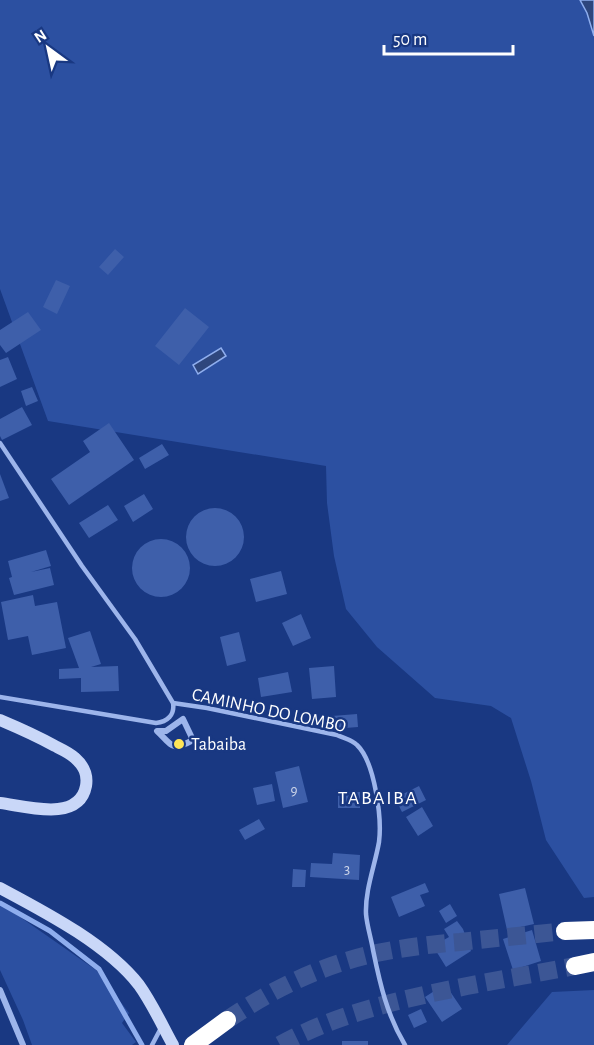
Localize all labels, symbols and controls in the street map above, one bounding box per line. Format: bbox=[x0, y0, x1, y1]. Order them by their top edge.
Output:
north arrow bbox=[18, 18, 78, 78]
scale bar bbox=[384, 18, 513, 56]
text: N bbox=[31, 27, 49, 46]
text: 50 m bbox=[393, 31, 427, 49]
street label: CAMINHO DO LOMBO bbox=[190, 686, 348, 736]
place label: Tabaiba bbox=[191, 736, 246, 754]
marker: Tabaiba bbox=[172, 737, 186, 751]
house number: 9 bbox=[290, 783, 298, 798]
district label: TABAIBA bbox=[338, 788, 418, 808]
house number: 3 bbox=[344, 862, 350, 877]

